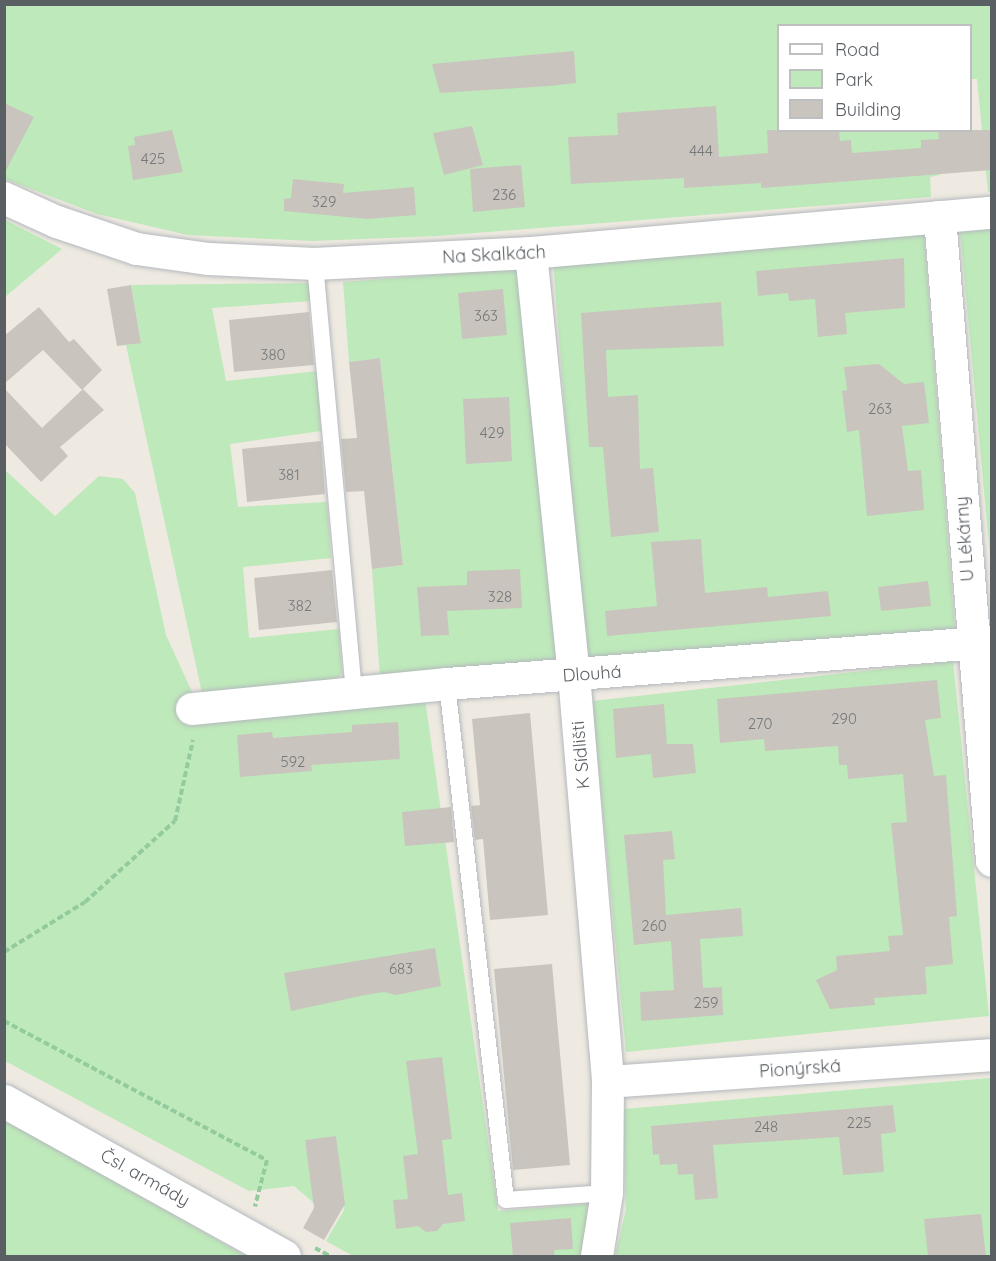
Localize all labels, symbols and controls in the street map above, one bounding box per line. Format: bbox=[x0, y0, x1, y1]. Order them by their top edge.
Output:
legend bbox=[777, 24, 972, 132]
text: Road bbox=[835, 38, 880, 61]
text: Park bbox=[835, 68, 873, 91]
text: Building bbox=[835, 98, 901, 121]
house number: 444 bbox=[689, 142, 713, 160]
house number: 425 bbox=[141, 150, 165, 168]
house number: 236 bbox=[492, 186, 516, 204]
house number: 329 bbox=[312, 193, 336, 211]
street label: Na Skalkách bbox=[442, 242, 546, 268]
house number: 363 bbox=[474, 307, 498, 325]
house number: 380 bbox=[261, 346, 285, 364]
house number: 263 bbox=[868, 400, 892, 418]
house number: 429 bbox=[480, 424, 504, 442]
house number: 381 bbox=[278, 466, 300, 484]
street label: U Lékárny bbox=[951, 496, 979, 582]
house number: 328 bbox=[488, 588, 512, 606]
house number: 382 bbox=[288, 597, 312, 615]
street label: Dlouhá bbox=[562, 661, 622, 687]
house number: 290 bbox=[831, 710, 857, 728]
house number: 270 bbox=[748, 715, 772, 733]
street label: K Sídlišti bbox=[567, 720, 595, 790]
house number: 592 bbox=[281, 753, 305, 771]
house number: 260 bbox=[641, 917, 667, 935]
house number: 683 bbox=[389, 960, 413, 978]
house number: 259 bbox=[694, 994, 718, 1012]
street label: Pionýrská bbox=[758, 1055, 842, 1083]
house number: 225 bbox=[847, 1114, 871, 1132]
house number: 248 bbox=[754, 1118, 778, 1136]
street label: Čsl. armády bbox=[97, 1145, 193, 1211]

